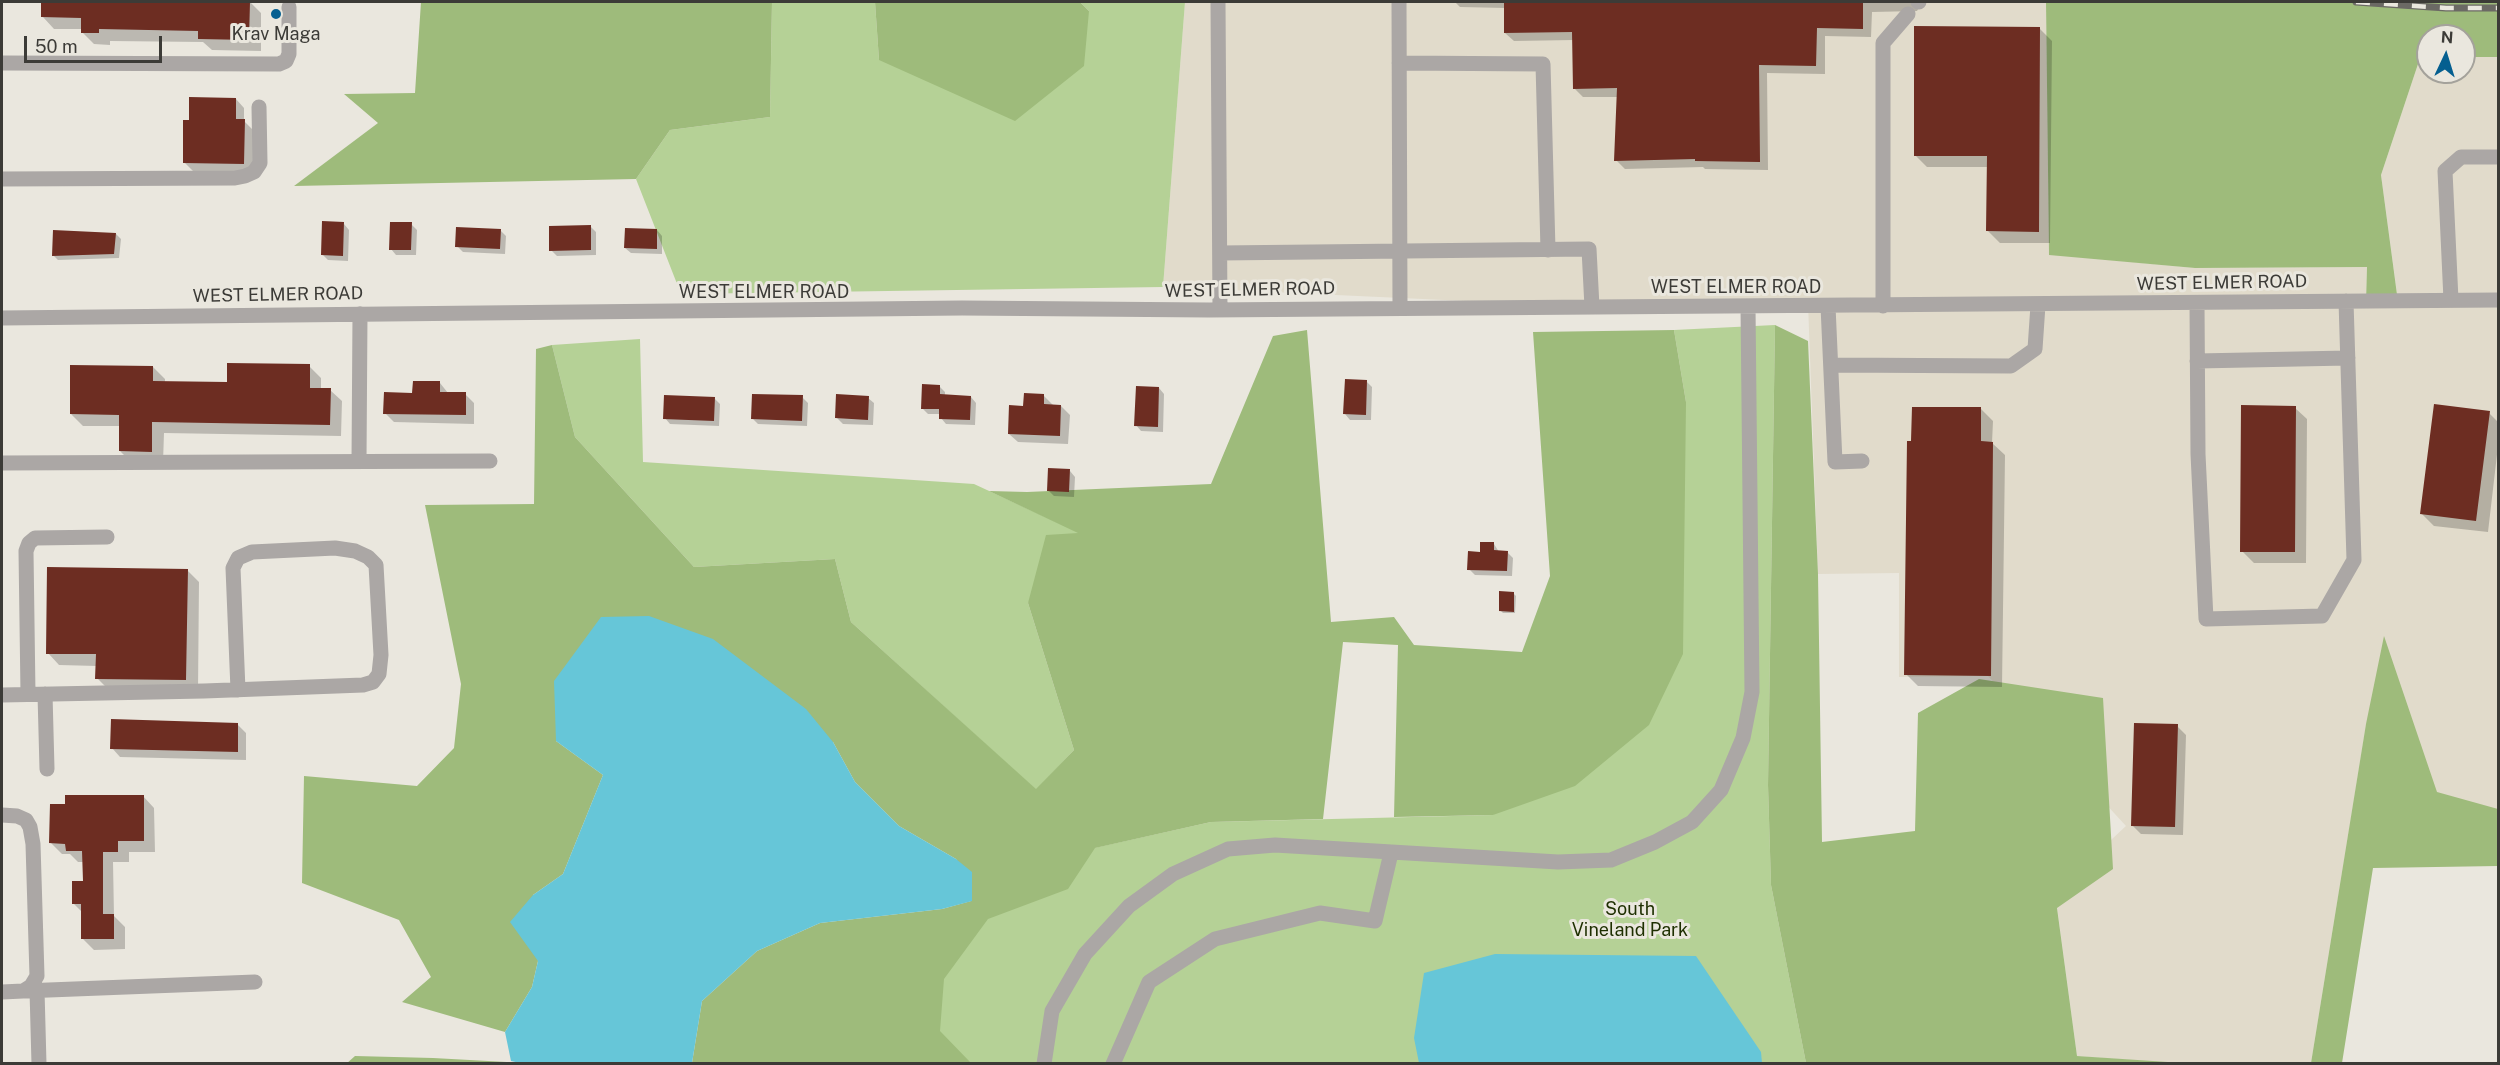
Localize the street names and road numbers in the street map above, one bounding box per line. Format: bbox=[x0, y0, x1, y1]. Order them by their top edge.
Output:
street label: WEST ELMER ROAD bbox=[2137, 271, 2307, 295]
street label: WEST ELMER ROAD bbox=[1651, 276, 1821, 298]
street label: WEST ELMER ROAD bbox=[1165, 278, 1335, 302]
street label: WEST ELMER ROAD bbox=[679, 281, 849, 303]
street label: WEST ELMER ROAD bbox=[193, 283, 363, 307]

